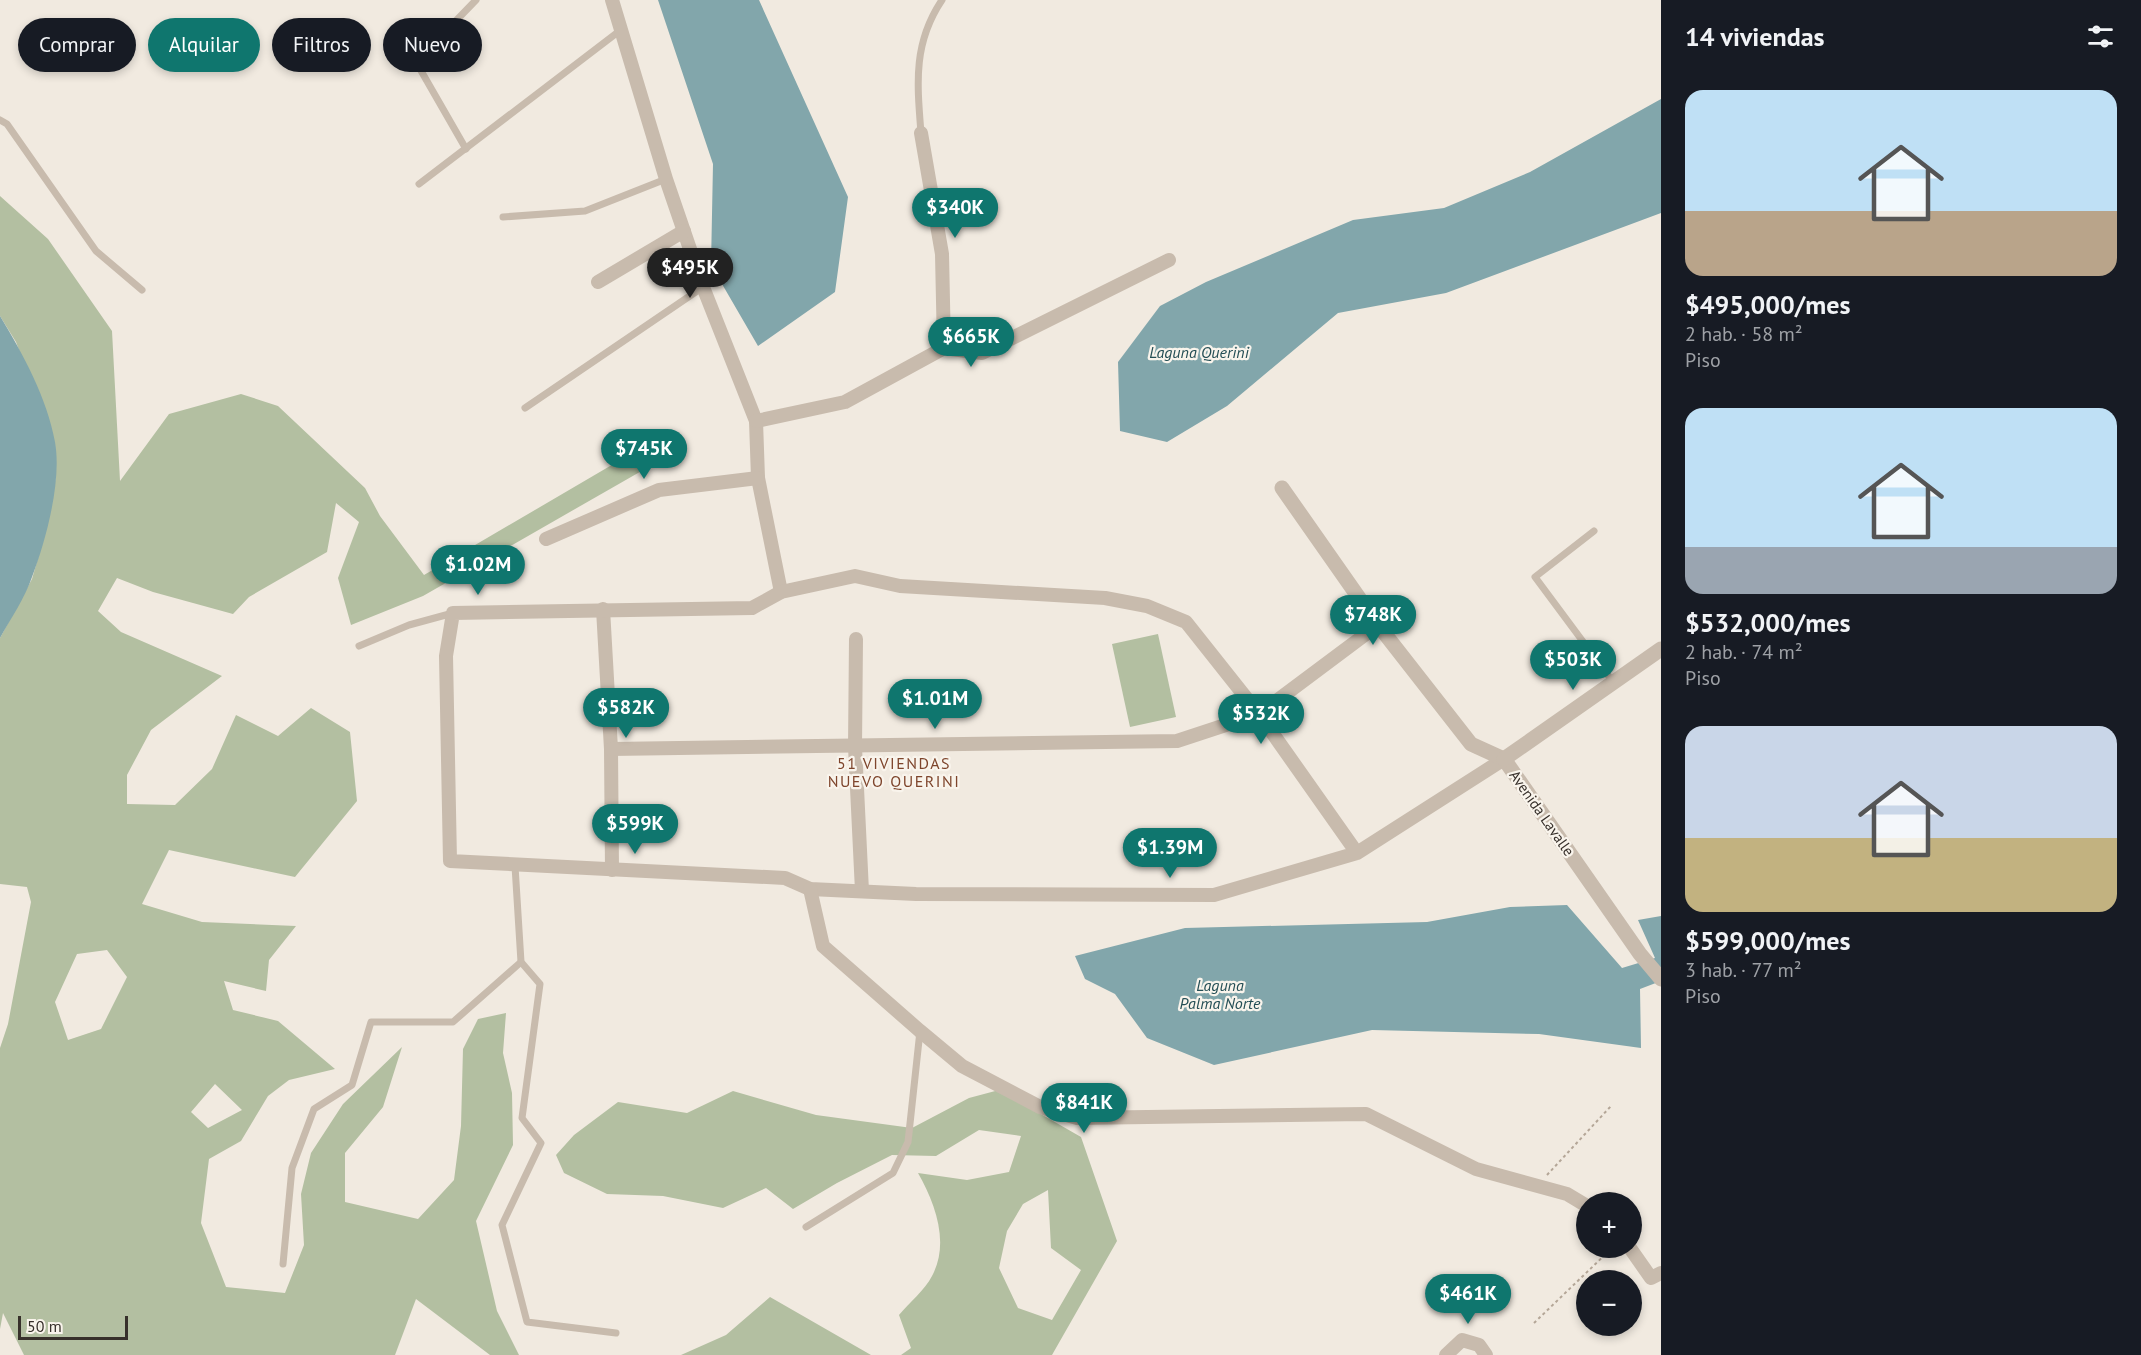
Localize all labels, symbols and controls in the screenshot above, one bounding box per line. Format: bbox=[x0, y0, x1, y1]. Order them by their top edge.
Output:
chip: Comprar bbox=[18, 18, 136, 72]
chip: Alquilar bbox=[148, 18, 260, 72]
chip: Filtros bbox=[272, 18, 371, 72]
chip: Nuevo bbox=[383, 18, 482, 72]
text: 14 viviendas bbox=[1685, 20, 1825, 53]
icon: filters bbox=[2084, 20, 2117, 53]
icon: home bbox=[1847, 129, 1955, 237]
pin: $340K bbox=[913, 188, 997, 239]
text: $340K bbox=[926, 194, 984, 220]
pin: $495K bbox=[648, 248, 732, 299]
text: $495K bbox=[661, 254, 719, 280]
text: $495,000/mes bbox=[1685, 288, 1850, 321]
pin: $665K bbox=[929, 317, 1013, 368]
text: 2 hab. · 58 m² bbox=[1685, 321, 1803, 347]
text: $665K bbox=[942, 323, 1000, 349]
water label: Laguna Querini bbox=[1149, 342, 1250, 362]
text: Piso bbox=[1685, 347, 1721, 373]
pin: $745K bbox=[602, 429, 686, 480]
text: $745K bbox=[615, 435, 673, 461]
icon: home bbox=[1847, 447, 1955, 555]
pin: $1.02M bbox=[429, 545, 527, 596]
text: $1.02M bbox=[445, 551, 511, 577]
pin: $748K bbox=[1331, 595, 1415, 646]
text: $748K bbox=[1344, 601, 1402, 627]
text: $532,000/mes bbox=[1685, 606, 1850, 639]
text: 2 hab. · 74 m² bbox=[1685, 639, 1803, 665]
pin: $503K bbox=[1531, 640, 1615, 691]
text: $503K bbox=[1544, 646, 1602, 672]
text: Piso bbox=[1685, 665, 1721, 691]
pin: $1.01M bbox=[886, 679, 984, 730]
text: $1.01M bbox=[902, 685, 968, 711]
pin: $582K bbox=[584, 688, 668, 739]
text: $582K bbox=[597, 694, 655, 720]
pin: $532K bbox=[1219, 694, 1303, 745]
text: $532K bbox=[1232, 700, 1290, 726]
district label: 51 VIVIENDAS NUEVO QUERINI bbox=[828, 753, 960, 791]
icon: home bbox=[1847, 765, 1955, 873]
street label: Avenida Lavalle bbox=[1505, 766, 1579, 860]
pin: $599K bbox=[593, 804, 677, 855]
text: $599K bbox=[606, 810, 664, 836]
pin: $1.39M bbox=[1121, 828, 1219, 879]
text: $1.39M bbox=[1137, 834, 1203, 860]
text: $599,000/mes bbox=[1685, 924, 1850, 957]
text: 3 hab. · 77 m² bbox=[1685, 957, 1802, 983]
water label: Laguna Palma Norte bbox=[1180, 975, 1261, 1013]
text: Piso bbox=[1685, 983, 1721, 1009]
pin: $841K bbox=[1042, 1083, 1126, 1134]
text: $841K bbox=[1055, 1089, 1113, 1115]
map controls bbox=[1576, 1192, 1642, 1336]
button: + bbox=[1576, 1192, 1642, 1258]
button: − bbox=[1576, 1270, 1642, 1336]
pin: $461K bbox=[1426, 1274, 1510, 1325]
text: $461K bbox=[1439, 1280, 1497, 1306]
scale bar bbox=[18, 1313, 128, 1340]
text: 50 m bbox=[27, 1316, 62, 1336]

